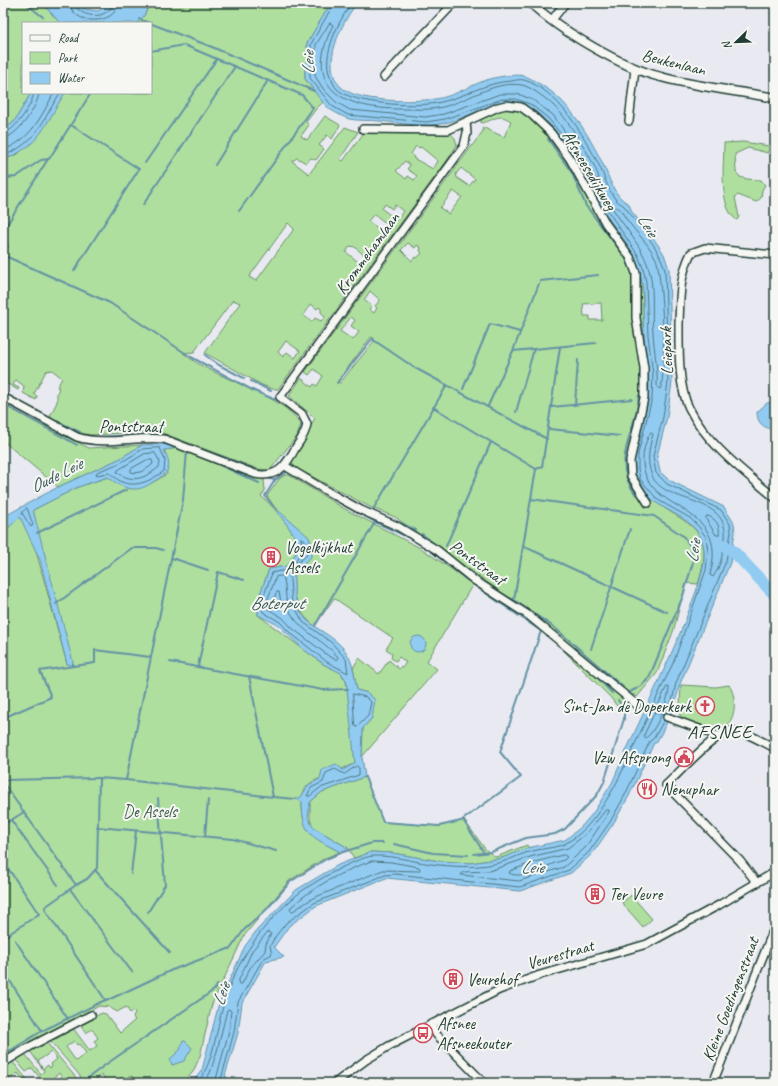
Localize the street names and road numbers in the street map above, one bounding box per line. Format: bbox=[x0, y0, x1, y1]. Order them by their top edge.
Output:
street label: Beukenlaan bbox=[640, 44, 709, 81]
street label: Afsneesedijkweg bbox=[558, 127, 622, 215]
street label: Krommehamlaan bbox=[331, 207, 405, 298]
street label: Leiepark bbox=[655, 325, 678, 375]
street label: Pontstraat bbox=[99, 416, 165, 437]
street label: Pontstraat bbox=[446, 535, 512, 591]
street label: Kleine Goedingenstraat bbox=[697, 932, 765, 1064]
street label: Veurestraat bbox=[524, 934, 598, 974]

